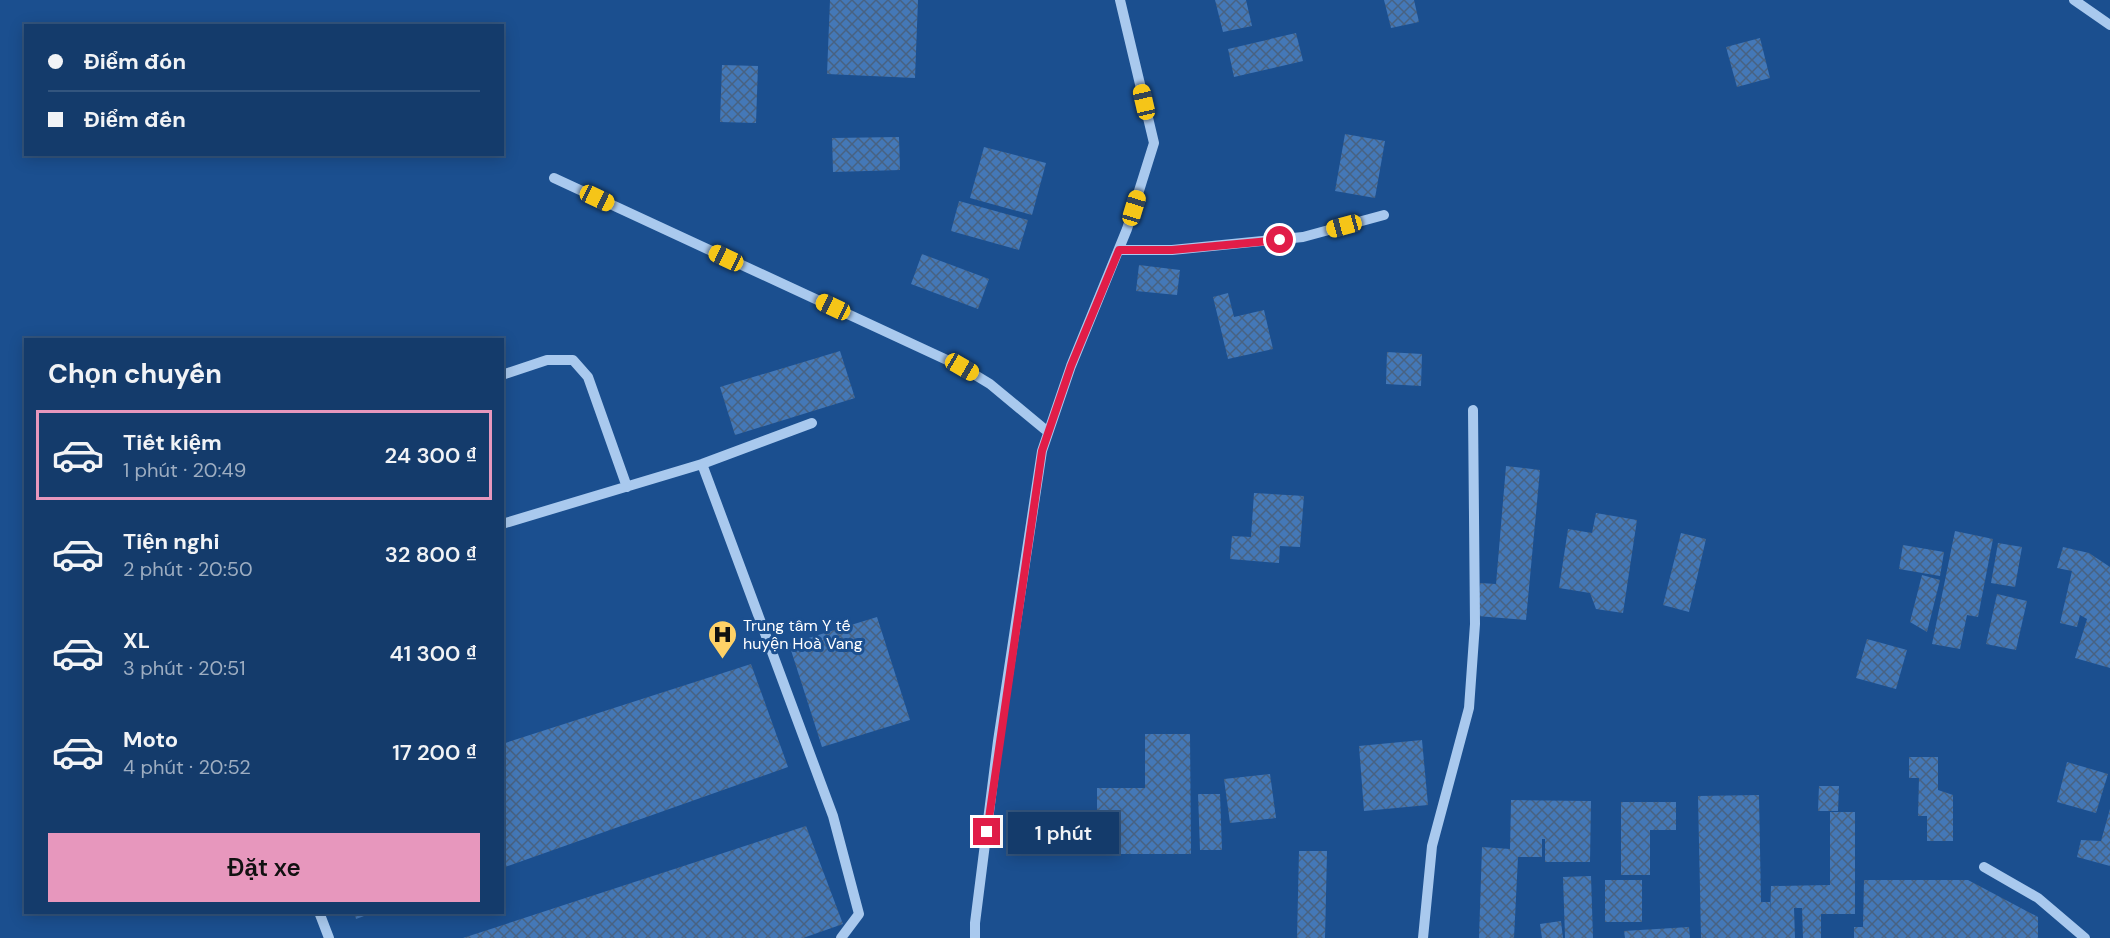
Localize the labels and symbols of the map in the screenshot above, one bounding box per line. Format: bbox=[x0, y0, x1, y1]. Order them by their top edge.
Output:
car bbox=[1131, 82, 1157, 122]
car bbox=[577, 182, 617, 214]
car bbox=[1120, 188, 1148, 228]
car bbox=[1324, 213, 1364, 239]
route start bbox=[1266, 226, 1293, 253]
car bbox=[706, 242, 746, 274]
car bbox=[813, 291, 853, 323]
car bbox=[942, 350, 982, 384]
place label: Trung tâm Y tế huyện Hoà Vang bbox=[743, 615, 863, 654]
hospital icon: Trung tâm Y tế huyện Hoà Vang bbox=[706, 618, 738, 660]
callout: 1 phút bbox=[1008, 811, 1119, 853]
route end bbox=[973, 818, 1000, 845]

